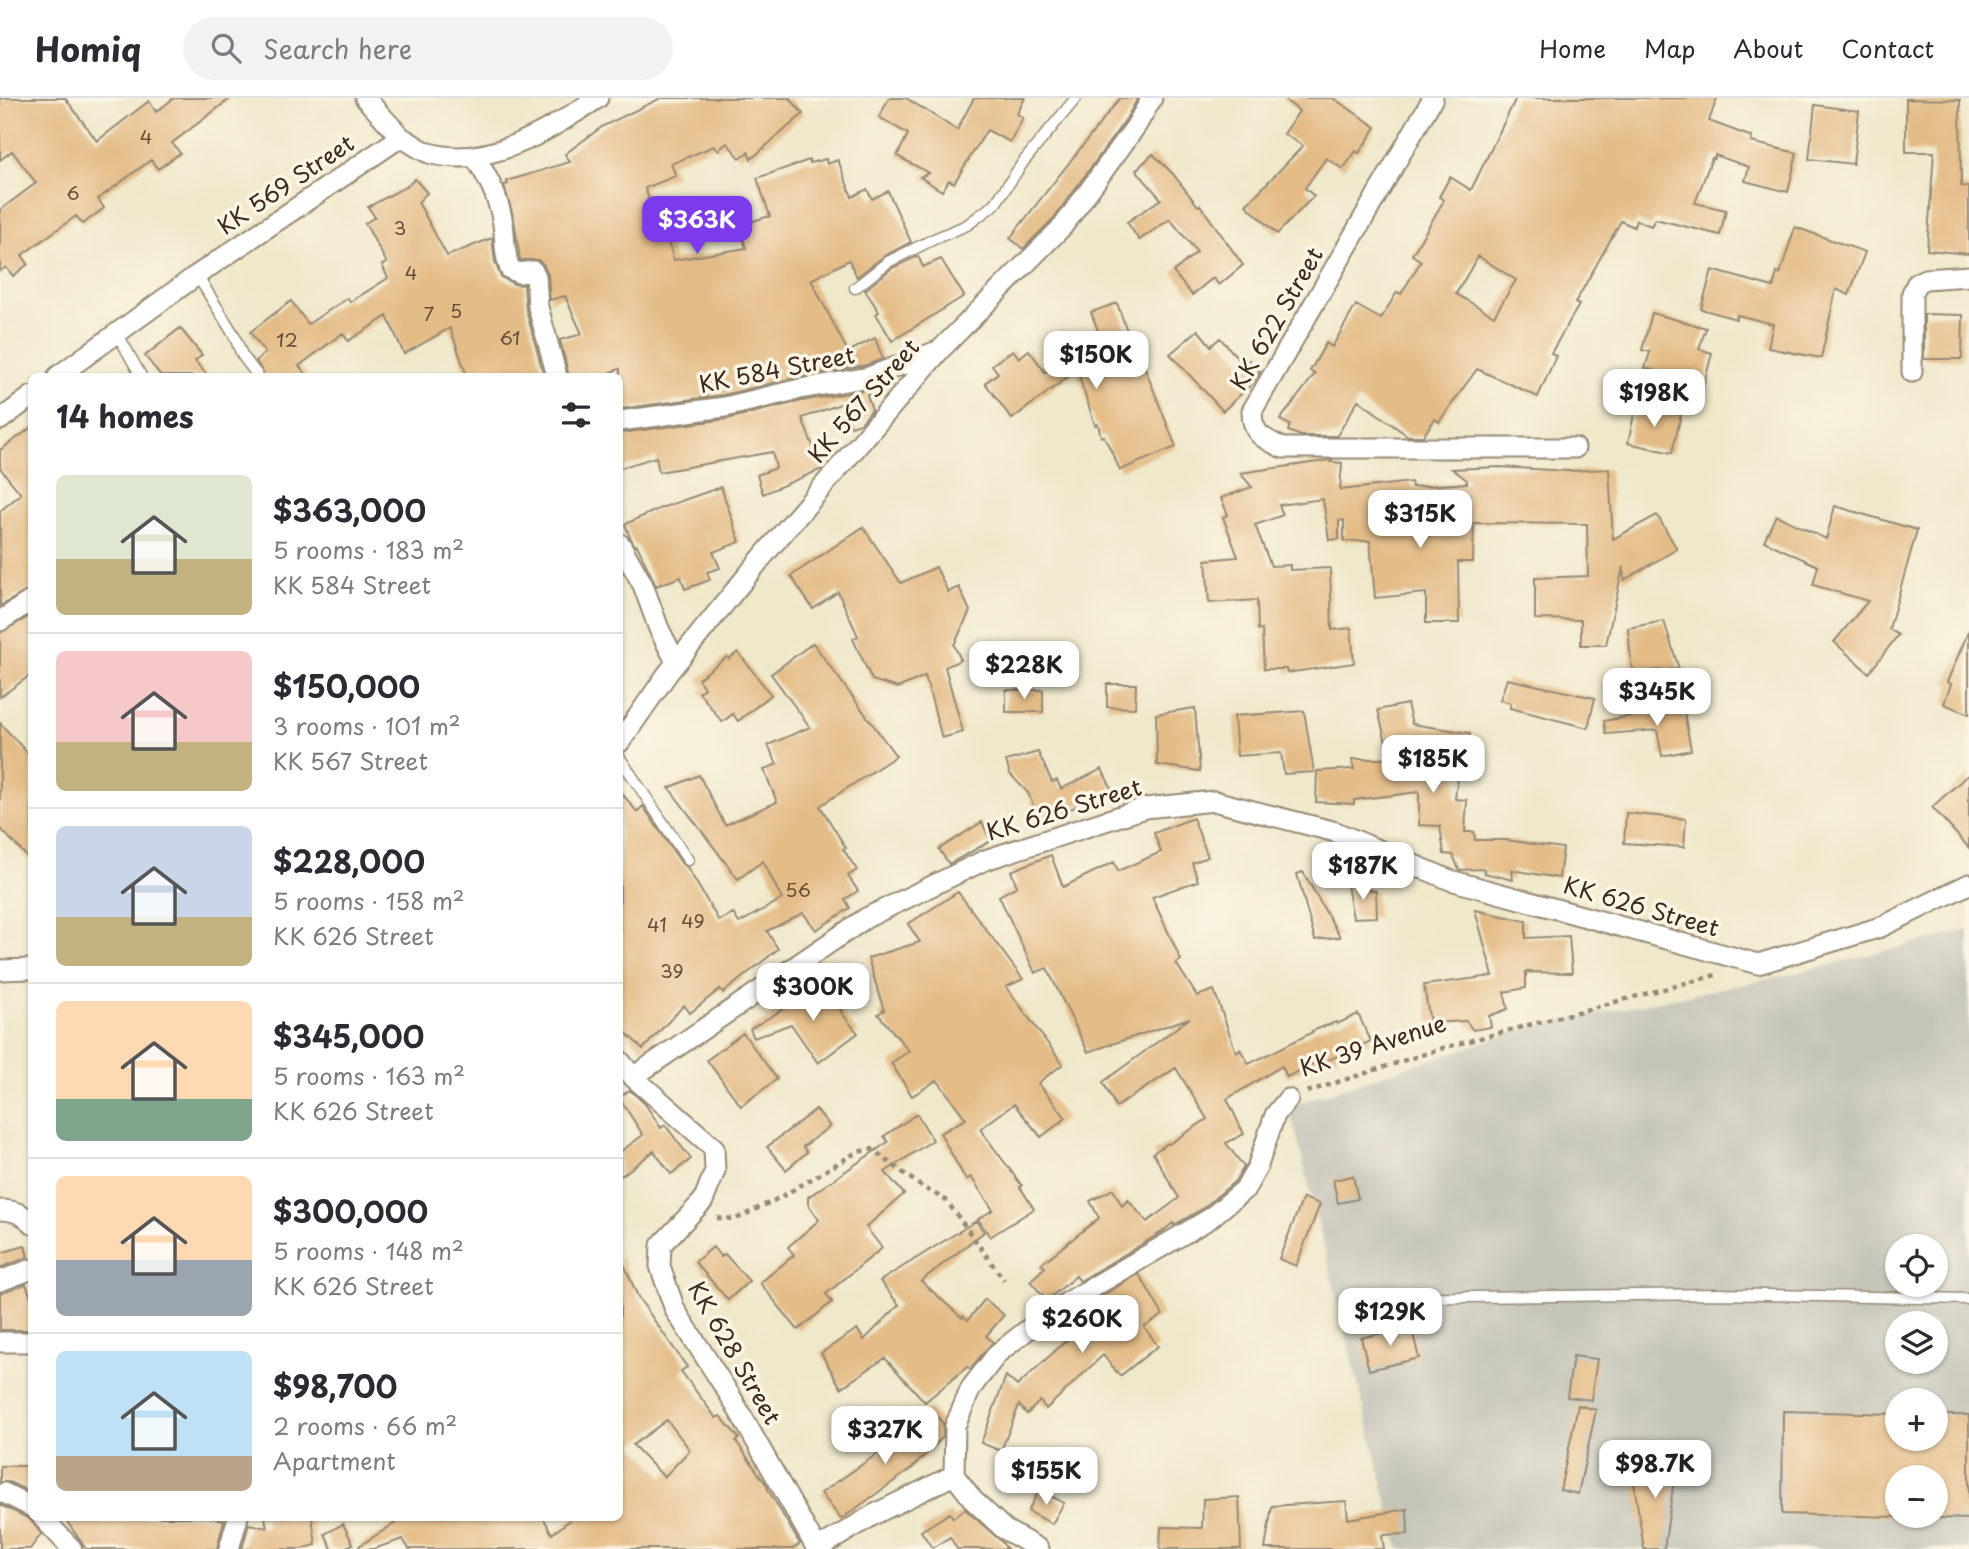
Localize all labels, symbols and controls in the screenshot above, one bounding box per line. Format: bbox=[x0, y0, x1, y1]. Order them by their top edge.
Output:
search box bbox=[183, 17, 673, 80]
text: Homiq bbox=[35, 23, 141, 73]
icon: search bbox=[207, 29, 245, 67]
text: Search here bbox=[263, 29, 412, 68]
text: Home bbox=[1539, 30, 1606, 66]
text: Map bbox=[1644, 30, 1695, 66]
text: About bbox=[1733, 30, 1803, 66]
text: Contact bbox=[1841, 30, 1934, 66]
house number: 4 bbox=[140, 122, 152, 150]
street label: KK 569 Street bbox=[210, 125, 360, 242]
house number: 6 bbox=[66, 178, 80, 206]
pin: $363K bbox=[648, 197, 746, 256]
text: $363K bbox=[658, 201, 736, 236]
house number: 3 bbox=[394, 213, 406, 241]
street label: KK 622 Street bbox=[1220, 240, 1331, 396]
house number: 4 bbox=[405, 258, 417, 286]
house number: 5 bbox=[450, 296, 462, 324]
house number: 7 bbox=[424, 299, 435, 327]
house number: 61 bbox=[499, 323, 521, 351]
house number: 12 bbox=[276, 325, 298, 353]
street label: KK 567 Street bbox=[799, 330, 927, 470]
pin: $150K bbox=[1047, 331, 1145, 391]
street label: KK 584 Street bbox=[696, 336, 858, 401]
text: $150K bbox=[1060, 336, 1132, 371]
pin: $198K bbox=[1605, 370, 1703, 429]
text: $198K bbox=[1619, 374, 1689, 409]
text: 14 homes bbox=[56, 393, 194, 438]
icon: filters bbox=[557, 396, 595, 434]
text: $363,000 bbox=[273, 487, 426, 532]
pin: $315K bbox=[1371, 490, 1469, 550]
text: $315K bbox=[1384, 495, 1456, 530]
icon: home bbox=[112, 503, 196, 587]
text: 5 rooms · 183 m² bbox=[273, 532, 464, 567]
text: KK 584 Street bbox=[273, 567, 431, 602]
pin: $228K bbox=[975, 642, 1073, 701]
text: $228K bbox=[985, 646, 1063, 681]
text: $150,000 bbox=[273, 663, 420, 708]
pin: $345K bbox=[1608, 668, 1706, 728]
text: $345K bbox=[1619, 673, 1695, 708]
icon: home bbox=[112, 679, 196, 763]
text: 3 rooms · 101 m² bbox=[273, 708, 461, 743]
pin: $185K bbox=[1384, 736, 1482, 795]
text: $185K bbox=[1398, 740, 1468, 775]
text: KK 567 Street bbox=[273, 743, 428, 778]
street label: KK 626 Street bbox=[982, 768, 1145, 849]
text: $228,000 bbox=[273, 838, 425, 883]
pin: $187K bbox=[1314, 842, 1412, 902]
text: $187K bbox=[1328, 847, 1398, 882]
icon: home bbox=[112, 854, 196, 938]
street label: KK 626 Street bbox=[1559, 867, 1723, 945]
house number: 56 bbox=[785, 875, 811, 903]
text: 5 rooms · 158 m² bbox=[273, 883, 465, 918]
house number: 49 bbox=[681, 906, 705, 934]
house number: 41 bbox=[647, 910, 667, 938]
text: KK 626 Street bbox=[273, 918, 434, 953]
house number: 39 bbox=[660, 956, 684, 984]
pin: $300K bbox=[764, 964, 862, 1023]
text: $300K bbox=[772, 968, 854, 1003]
street label: KK 39 Avenue bbox=[1295, 1004, 1450, 1085]
text: $345,000 bbox=[273, 1013, 424, 1058]
icon: home bbox=[112, 1029, 196, 1113]
text: 5 rooms · 163 m² bbox=[273, 1058, 465, 1093]
text: KK 626 Street bbox=[273, 1093, 434, 1128]
text: $300,000 bbox=[273, 1188, 428, 1233]
icon: home bbox=[112, 1204, 196, 1288]
text: 5 rooms · 148 m² bbox=[273, 1233, 464, 1268]
map controls bbox=[1885, 1234, 1948, 1528]
button: locate bbox=[1885, 1234, 1948, 1297]
text: KK 626 Street bbox=[273, 1268, 434, 1303]
street label: KK 628 Street bbox=[680, 1274, 791, 1431]
pin: $129K bbox=[1341, 1288, 1439, 1348]
text: $129K bbox=[1354, 1293, 1426, 1328]
pin: $260K bbox=[1033, 1296, 1131, 1355]
text: $260K bbox=[1042, 1300, 1122, 1335]
button: layers bbox=[1885, 1311, 1948, 1374]
text: $98,700 bbox=[273, 1363, 397, 1408]
icon: home bbox=[112, 1379, 196, 1463]
button: + bbox=[1885, 1388, 1948, 1451]
pin: $327K bbox=[836, 1406, 934, 1466]
text: 2 rooms · 66 m² bbox=[273, 1408, 457, 1443]
text: $327K bbox=[847, 1411, 923, 1446]
pin: $98.7K bbox=[1598, 1440, 1712, 1500]
text: Apartment bbox=[273, 1443, 396, 1478]
text: $98.7K bbox=[1615, 1445, 1695, 1480]
pin: $155K bbox=[997, 1448, 1095, 1507]
text: $155K bbox=[1011, 1452, 1081, 1487]
button: − bbox=[1885, 1465, 1948, 1528]

